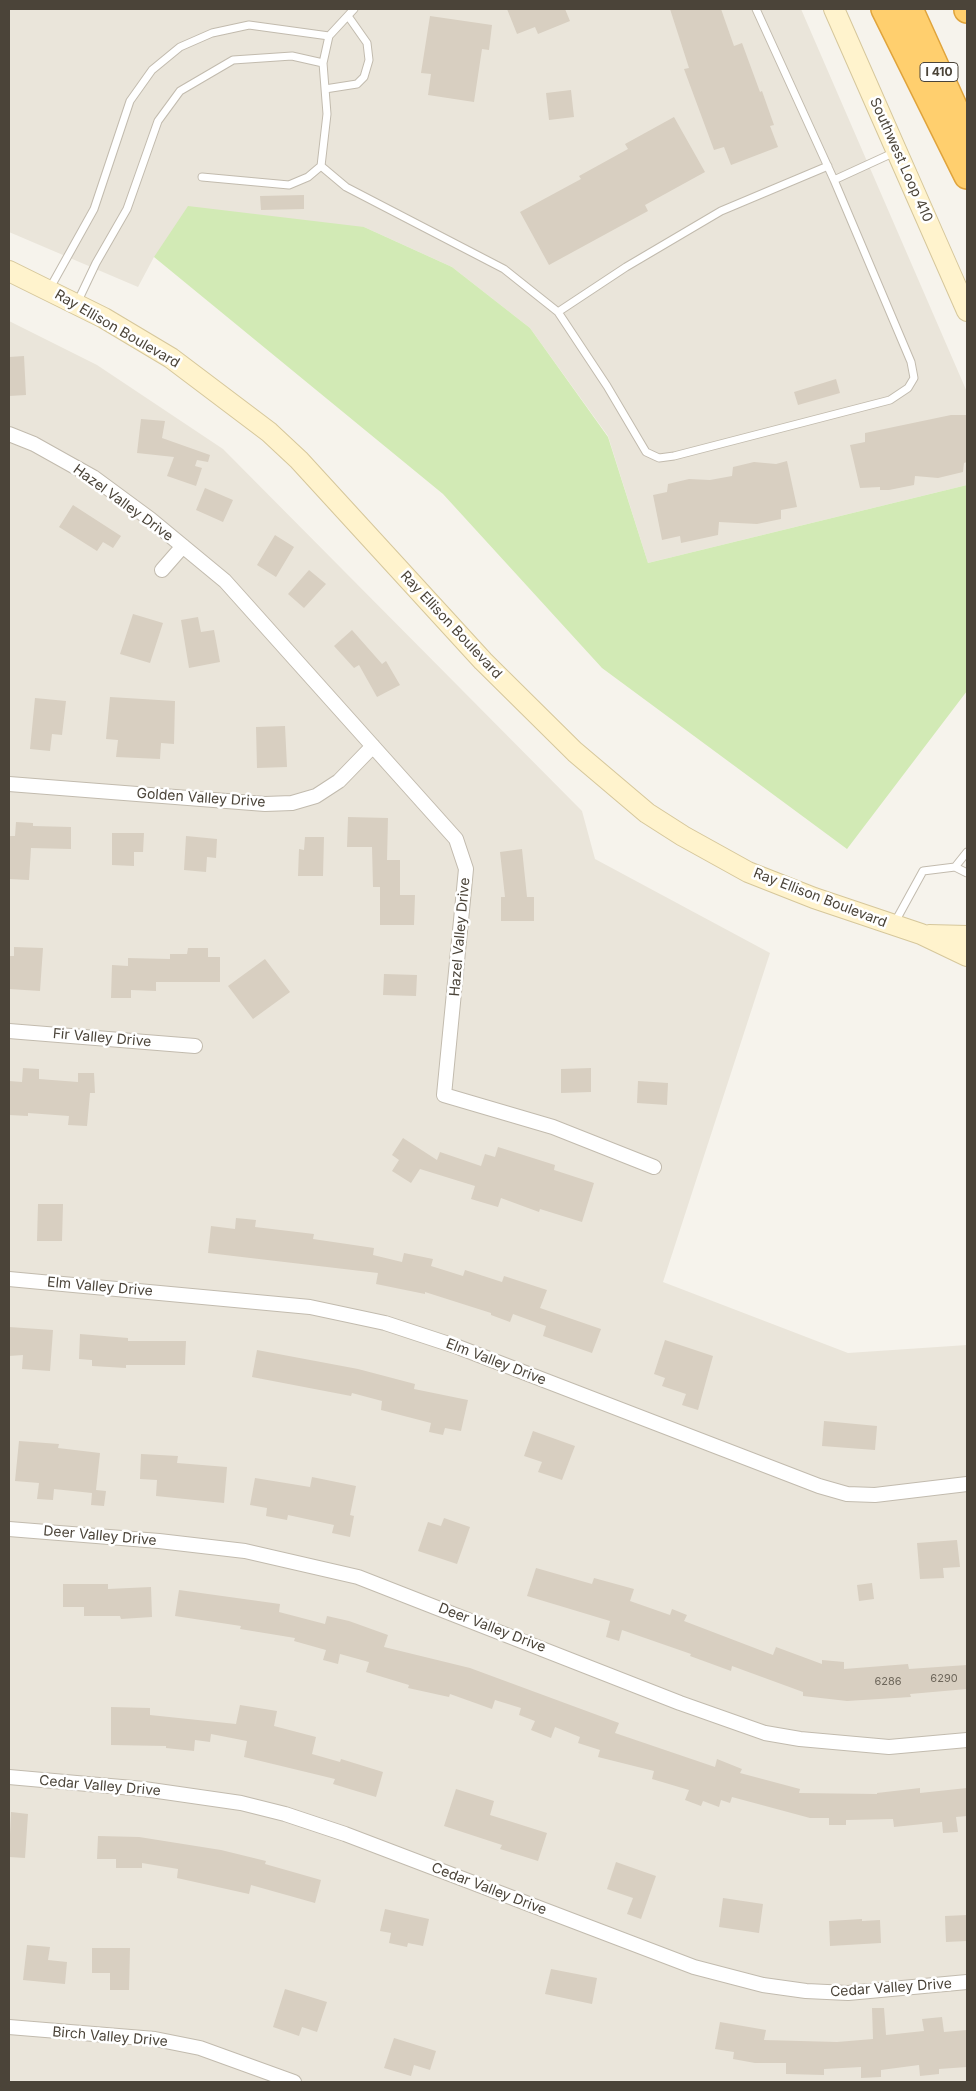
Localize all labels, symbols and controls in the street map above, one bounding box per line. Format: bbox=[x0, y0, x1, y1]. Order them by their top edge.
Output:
road number: I 410 bbox=[920, 62, 958, 82]
street label: Southwest Loop 410 bbox=[866, 95, 936, 225]
street label: Ray Ellison Boulevard bbox=[52, 286, 182, 372]
street label: Hazel Valley Drive bbox=[70, 461, 176, 545]
street label: Ray Ellison Boulevard bbox=[397, 568, 505, 682]
street label: Golden Valley Drive bbox=[136, 785, 266, 811]
street label: Ray Ellison Boulevard bbox=[751, 865, 889, 931]
street label: Hazel Valley Drive bbox=[446, 877, 474, 997]
street label: Fir Valley Drive bbox=[52, 1025, 152, 1051]
street label: Elm Valley Drive bbox=[46, 1274, 154, 1300]
street label: Elm Valley Drive bbox=[443, 1335, 549, 1389]
street label: Deer Valley Drive bbox=[43, 1523, 157, 1549]
street label: Deer Valley Drive bbox=[436, 1600, 548, 1656]
house number: 6290 bbox=[930, 1672, 958, 1686]
house number: 6286 bbox=[874, 1675, 902, 1689]
street label: Cedar Valley Drive bbox=[38, 1772, 162, 1800]
street label: Cedar Valley Drive bbox=[429, 1859, 549, 1919]
street label: Cedar Valley Drive bbox=[830, 1975, 952, 2001]
street label: Birch Valley Drive bbox=[52, 2024, 168, 2050]

